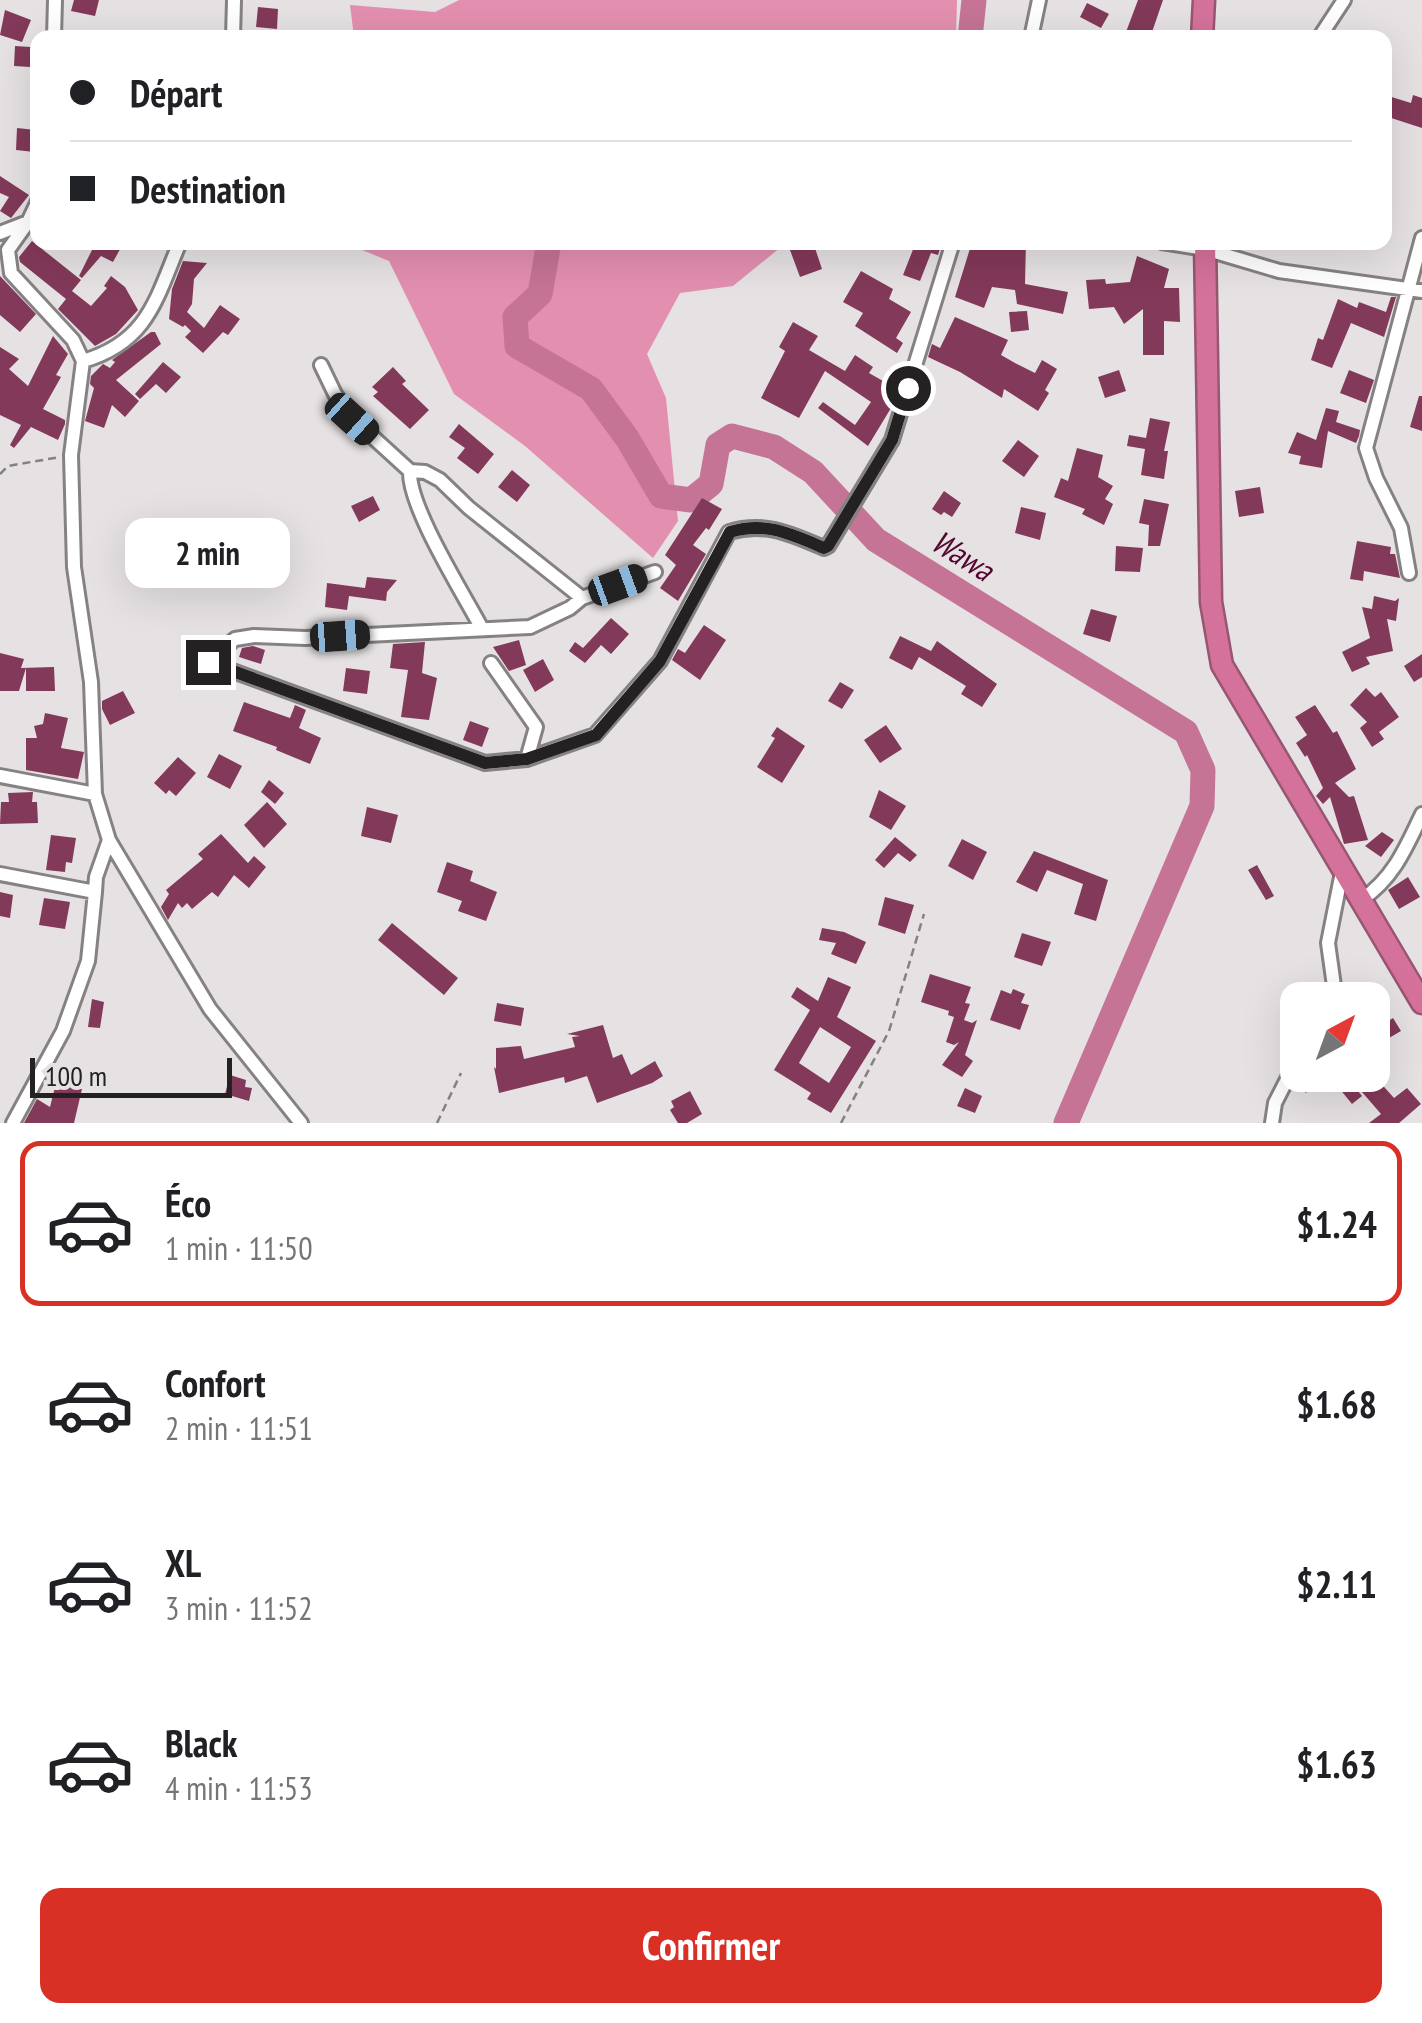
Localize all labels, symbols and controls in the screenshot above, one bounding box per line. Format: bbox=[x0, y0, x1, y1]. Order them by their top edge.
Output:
text: Départ bbox=[130, 68, 222, 117]
text: Destination bbox=[130, 164, 286, 213]
route start bbox=[886, 366, 931, 411]
car bbox=[320, 388, 384, 450]
callout: 2 min bbox=[126, 517, 290, 587]
water label: Wawa bbox=[924, 520, 1004, 591]
text: 2 min bbox=[175, 532, 240, 574]
car bbox=[585, 561, 651, 609]
car bbox=[309, 619, 371, 653]
route end bbox=[186, 640, 231, 685]
north arrow bbox=[1280, 982, 1390, 1092]
map controls bbox=[1280, 982, 1390, 1092]
scale bar bbox=[30, 1053, 232, 1098]
text: 100 m bbox=[45, 1057, 107, 1094]
text: Éco bbox=[165, 1178, 211, 1227]
icon: car bbox=[45, 1179, 135, 1269]
text: $1.24 bbox=[1296, 1199, 1377, 1248]
text: 1 min · 11:50 bbox=[165, 1227, 313, 1269]
text: Confort bbox=[165, 1358, 265, 1407]
icon: car bbox=[45, 1359, 135, 1449]
text: $1.68 bbox=[1296, 1379, 1377, 1428]
text: 2 min · 11:51 bbox=[165, 1407, 313, 1449]
text: XL bbox=[165, 1538, 201, 1587]
icon: car bbox=[45, 1539, 135, 1629]
text: $2.11 bbox=[1296, 1559, 1377, 1608]
text: 3 min · 11:52 bbox=[165, 1587, 313, 1629]
text: Black bbox=[165, 1718, 238, 1767]
icon: car bbox=[45, 1719, 135, 1809]
text: $1.63 bbox=[1296, 1739, 1377, 1788]
text: 4 min · 11:53 bbox=[165, 1767, 313, 1809]
button: Confirmer bbox=[40, 1888, 1382, 2003]

